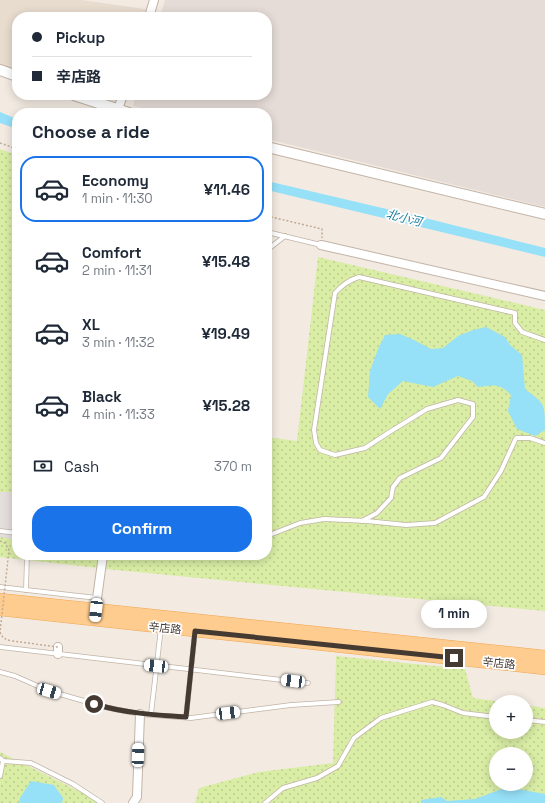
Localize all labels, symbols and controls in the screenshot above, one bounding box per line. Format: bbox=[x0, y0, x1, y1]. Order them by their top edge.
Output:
text: Pickup bbox=[56, 28, 105, 47]
text: 辛店路 bbox=[56, 67, 101, 86]
text: Choose a ride bbox=[32, 120, 150, 143]
icon: car bbox=[34, 171, 70, 207]
text: Economy bbox=[82, 171, 149, 190]
text: ¥11.46 bbox=[204, 180, 250, 199]
text: 1 min · 11:30 bbox=[82, 190, 153, 207]
water label: 北小河 bbox=[385, 206, 425, 231]
icon: car bbox=[34, 243, 70, 279]
text: Comfort bbox=[82, 243, 142, 262]
text: ¥15.48 bbox=[202, 252, 250, 271]
text: 2 min · 11:31 bbox=[82, 262, 152, 279]
icon: car bbox=[34, 315, 70, 351]
text: XL bbox=[82, 315, 100, 334]
text: ¥19.49 bbox=[202, 324, 250, 343]
text: 3 min · 11:32 bbox=[82, 334, 155, 351]
icon: car bbox=[34, 387, 70, 423]
text: Black bbox=[82, 387, 122, 406]
text: ¥15.28 bbox=[203, 396, 250, 415]
text: 4 min · 11:33 bbox=[82, 406, 155, 423]
icon: cash bbox=[32, 455, 54, 477]
text: Cash bbox=[64, 457, 99, 476]
text: 370 m bbox=[214, 458, 252, 475]
button: Confirm bbox=[32, 506, 252, 552]
car bbox=[89, 597, 103, 623]
callout: 1 min bbox=[421, 600, 487, 628]
text: 1 min bbox=[438, 605, 470, 622]
street label: 辛店路 bbox=[148, 619, 182, 637]
route end bbox=[445, 649, 463, 667]
street label: 辛店路 bbox=[482, 654, 516, 672]
car bbox=[143, 659, 169, 673]
car bbox=[280, 674, 306, 688]
car bbox=[36, 682, 62, 700]
route start bbox=[85, 695, 103, 713]
map controls bbox=[489, 695, 533, 791]
button: + bbox=[489, 695, 533, 739]
car bbox=[215, 706, 241, 720]
car bbox=[132, 743, 144, 767]
button: − bbox=[489, 747, 533, 791]

